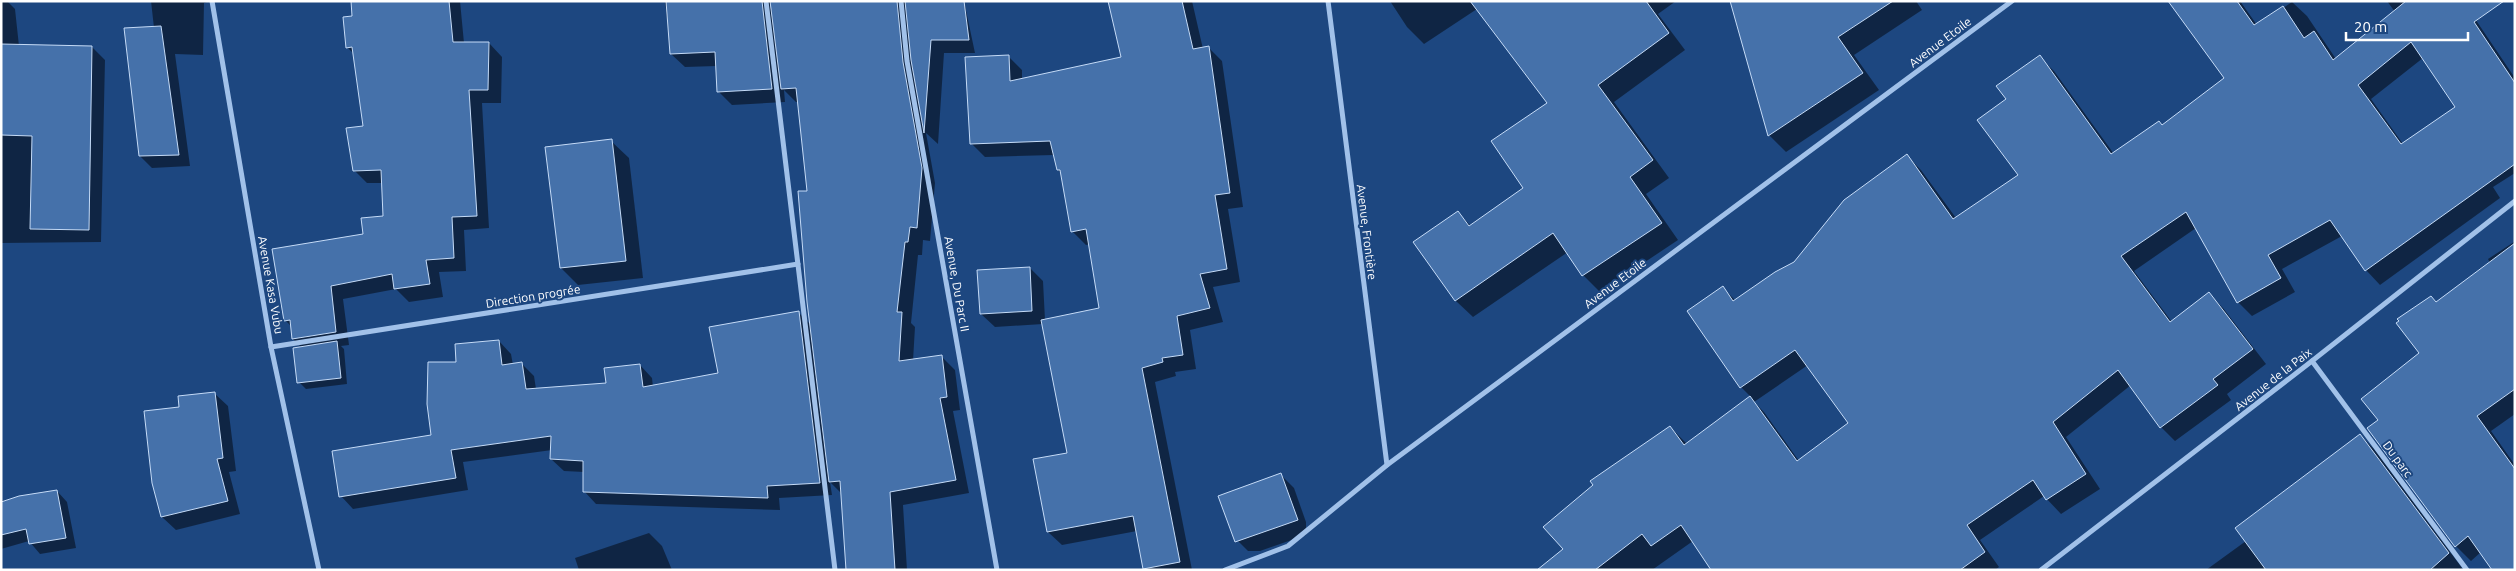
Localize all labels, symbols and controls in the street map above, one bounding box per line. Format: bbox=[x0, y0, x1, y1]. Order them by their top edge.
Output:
scale bar bbox=[2346, 10, 2468, 42]
street label: Avenue Etoile bbox=[1906, 14, 1974, 70]
text: 20 m bbox=[2354, 18, 2387, 35]
street label: Avenue, Frontière bbox=[1355, 184, 1379, 280]
street label: Avenue Kasa Vubu bbox=[256, 235, 286, 335]
street label: Avenue, Du Parc II bbox=[942, 235, 972, 333]
street label: Avenue Etoile bbox=[1581, 255, 1649, 311]
street label: Direction progrée bbox=[485, 282, 581, 310]
street label: Avenue de la Paix bbox=[2232, 345, 2314, 413]
street label: Du parc bbox=[2381, 438, 2416, 480]

